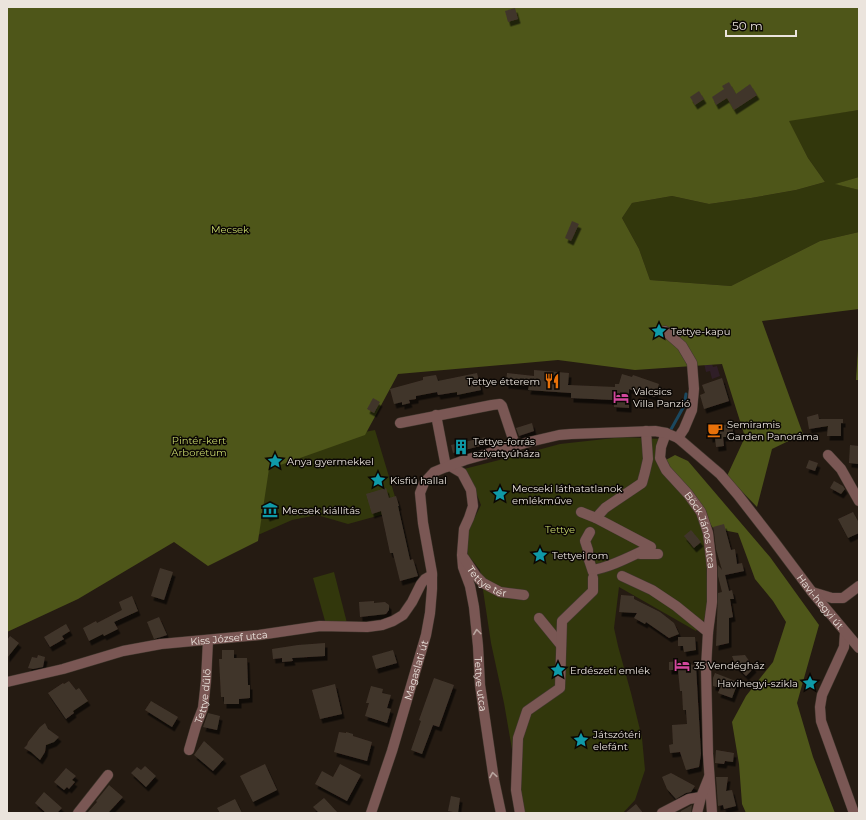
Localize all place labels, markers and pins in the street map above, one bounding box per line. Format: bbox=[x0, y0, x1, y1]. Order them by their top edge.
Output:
place icon: Tettye-kapu bbox=[650, 322, 668, 340]
place label: Tettye-kapu bbox=[671, 325, 730, 338]
restaurant icon: Tettye étterem bbox=[543, 372, 561, 390]
place label: Tettye étterem bbox=[467, 375, 540, 388]
place label: Valcsics Villa Panzió bbox=[633, 385, 690, 410]
hotel icon: Valcsics Villa Panzió bbox=[612, 388, 630, 406]
place label: Semiramis Garden Panoráma bbox=[727, 418, 819, 443]
cafe icon: Semiramis Garden Panoráma bbox=[706, 421, 724, 439]
place label: Tettye-forrás szivattyúháza bbox=[473, 435, 540, 460]
building icon: Tettye-forrás szivattyúháza bbox=[452, 438, 470, 456]
place icon: Anya gyermekkel bbox=[266, 452, 284, 470]
place label: Anya gyermekkel bbox=[287, 455, 374, 468]
place icon: Kisfiú hallal bbox=[369, 471, 387, 489]
place label: Kisfiú hallal bbox=[390, 474, 447, 487]
place label: Mecseki láthatatlanok emlékműve bbox=[512, 482, 622, 507]
place icon: Mecseki láthatatlanok emlékműve bbox=[491, 485, 509, 503]
museum icon: Mecsek kiállítás bbox=[261, 501, 279, 519]
place label: Mecsek kiállítás bbox=[282, 504, 360, 517]
place icon: Tettyei rom bbox=[531, 546, 549, 564]
place label: Tettyei rom bbox=[552, 549, 608, 562]
hotel icon: 35 Vendégház bbox=[673, 656, 691, 674]
place label: 35 Vendégház bbox=[694, 659, 765, 672]
place icon: Erdészeti emlék bbox=[549, 661, 567, 679]
place label: Erdészeti emlék bbox=[570, 664, 650, 677]
place icon: Havihegyi-szikla bbox=[801, 674, 819, 692]
place label: Havihegyi-szikla bbox=[717, 677, 798, 690]
place label: Játszótéri elefánt bbox=[592, 728, 641, 753]
place icon: Játszótéri elefánt bbox=[572, 731, 590, 749]

